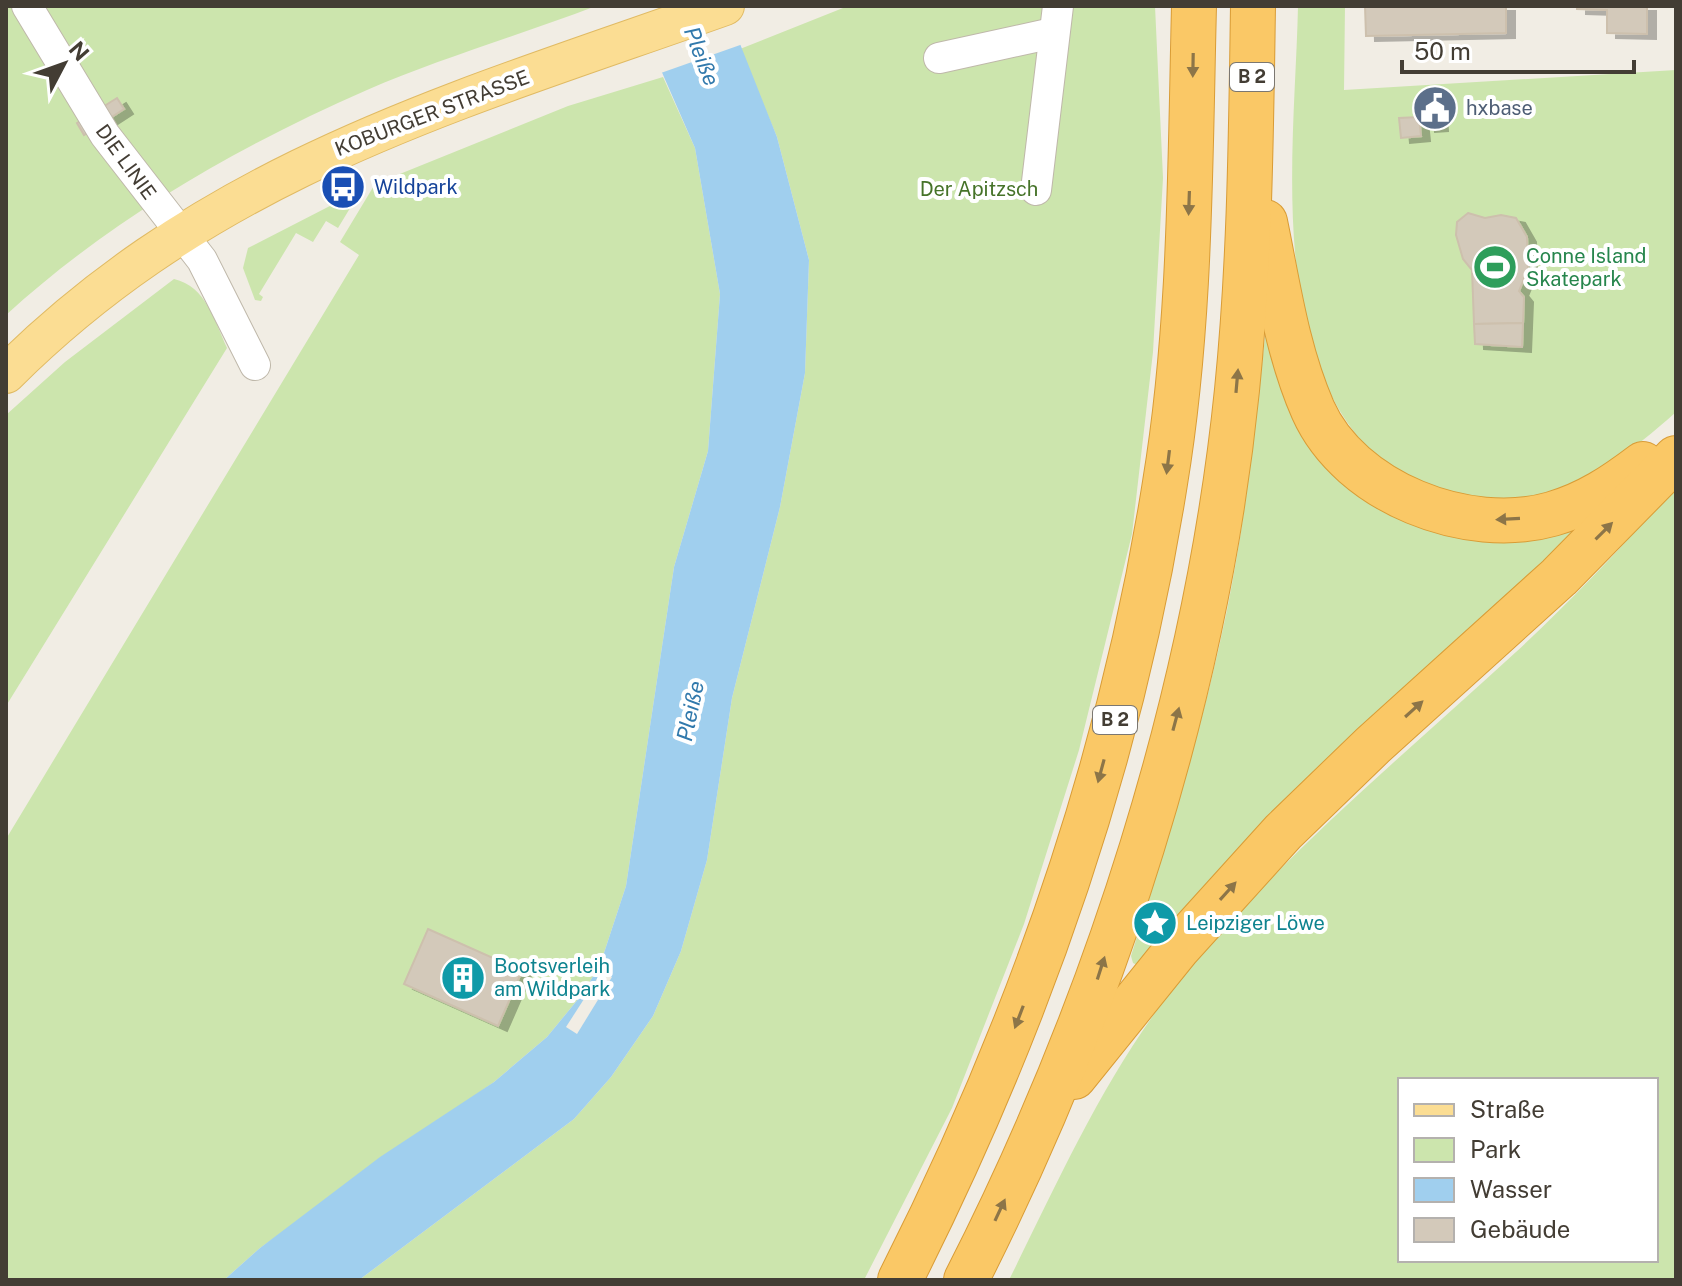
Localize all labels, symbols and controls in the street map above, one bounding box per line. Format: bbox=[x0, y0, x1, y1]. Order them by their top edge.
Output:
water label: Pleiße bbox=[679, 23, 725, 89]
north arrow bbox=[24, 24, 104, 104]
scale bar bbox=[1402, 24, 1634, 74]
text: N bbox=[64, 36, 95, 66]
text: 50 m bbox=[1414, 37, 1471, 65]
one-way arrow bbox=[1186, 53, 1199, 78]
road number: B 2 bbox=[1230, 63, 1274, 91]
street label: KOBURGER STRASSE bbox=[331, 65, 533, 161]
public building icon: hxbase bbox=[1411, 84, 1459, 132]
place label: hxbase bbox=[1466, 96, 1533, 120]
street label: DIE LINIE bbox=[91, 120, 161, 204]
bus stop icon: Wildpark bbox=[319, 163, 367, 211]
place label: Wildpark bbox=[374, 175, 458, 199]
park label: Der Apitzsch bbox=[920, 177, 1038, 201]
one-way arrow bbox=[1182, 191, 1195, 216]
sports icon: Conne Island Skatepark bbox=[1471, 243, 1519, 291]
place label: Conne Island Skatepark bbox=[1526, 244, 1646, 291]
one-way arrow bbox=[1231, 368, 1244, 393]
one-way arrow bbox=[1161, 450, 1174, 475]
one-way arrow bbox=[1495, 513, 1521, 526]
one-way arrow bbox=[1594, 522, 1613, 541]
water label: Pleiße bbox=[671, 678, 709, 744]
one-way arrow bbox=[1404, 700, 1423, 718]
road number: B 2 bbox=[1093, 706, 1137, 734]
one-way arrow bbox=[1170, 707, 1183, 731]
one-way arrow bbox=[1095, 758, 1107, 783]
one-way arrow bbox=[1219, 881, 1237, 900]
place icon: Leipziger Löwe bbox=[1131, 899, 1179, 947]
place label: Leipziger Löwe bbox=[1186, 911, 1325, 935]
building icon: Bootsverleih am Wildpark bbox=[439, 954, 487, 1002]
place label: Bootsverleih am Wildpark bbox=[494, 954, 610, 1001]
one-way arrow bbox=[1095, 956, 1107, 980]
one-way arrow bbox=[1012, 1005, 1025, 1029]
legend bbox=[1398, 1078, 1658, 1262]
text: Straße bbox=[1470, 1095, 1545, 1123]
text: Park bbox=[1470, 1135, 1521, 1163]
text: Wasser bbox=[1470, 1175, 1552, 1203]
one-way arrow bbox=[993, 1198, 1007, 1221]
text: Gebäude bbox=[1470, 1215, 1570, 1243]

